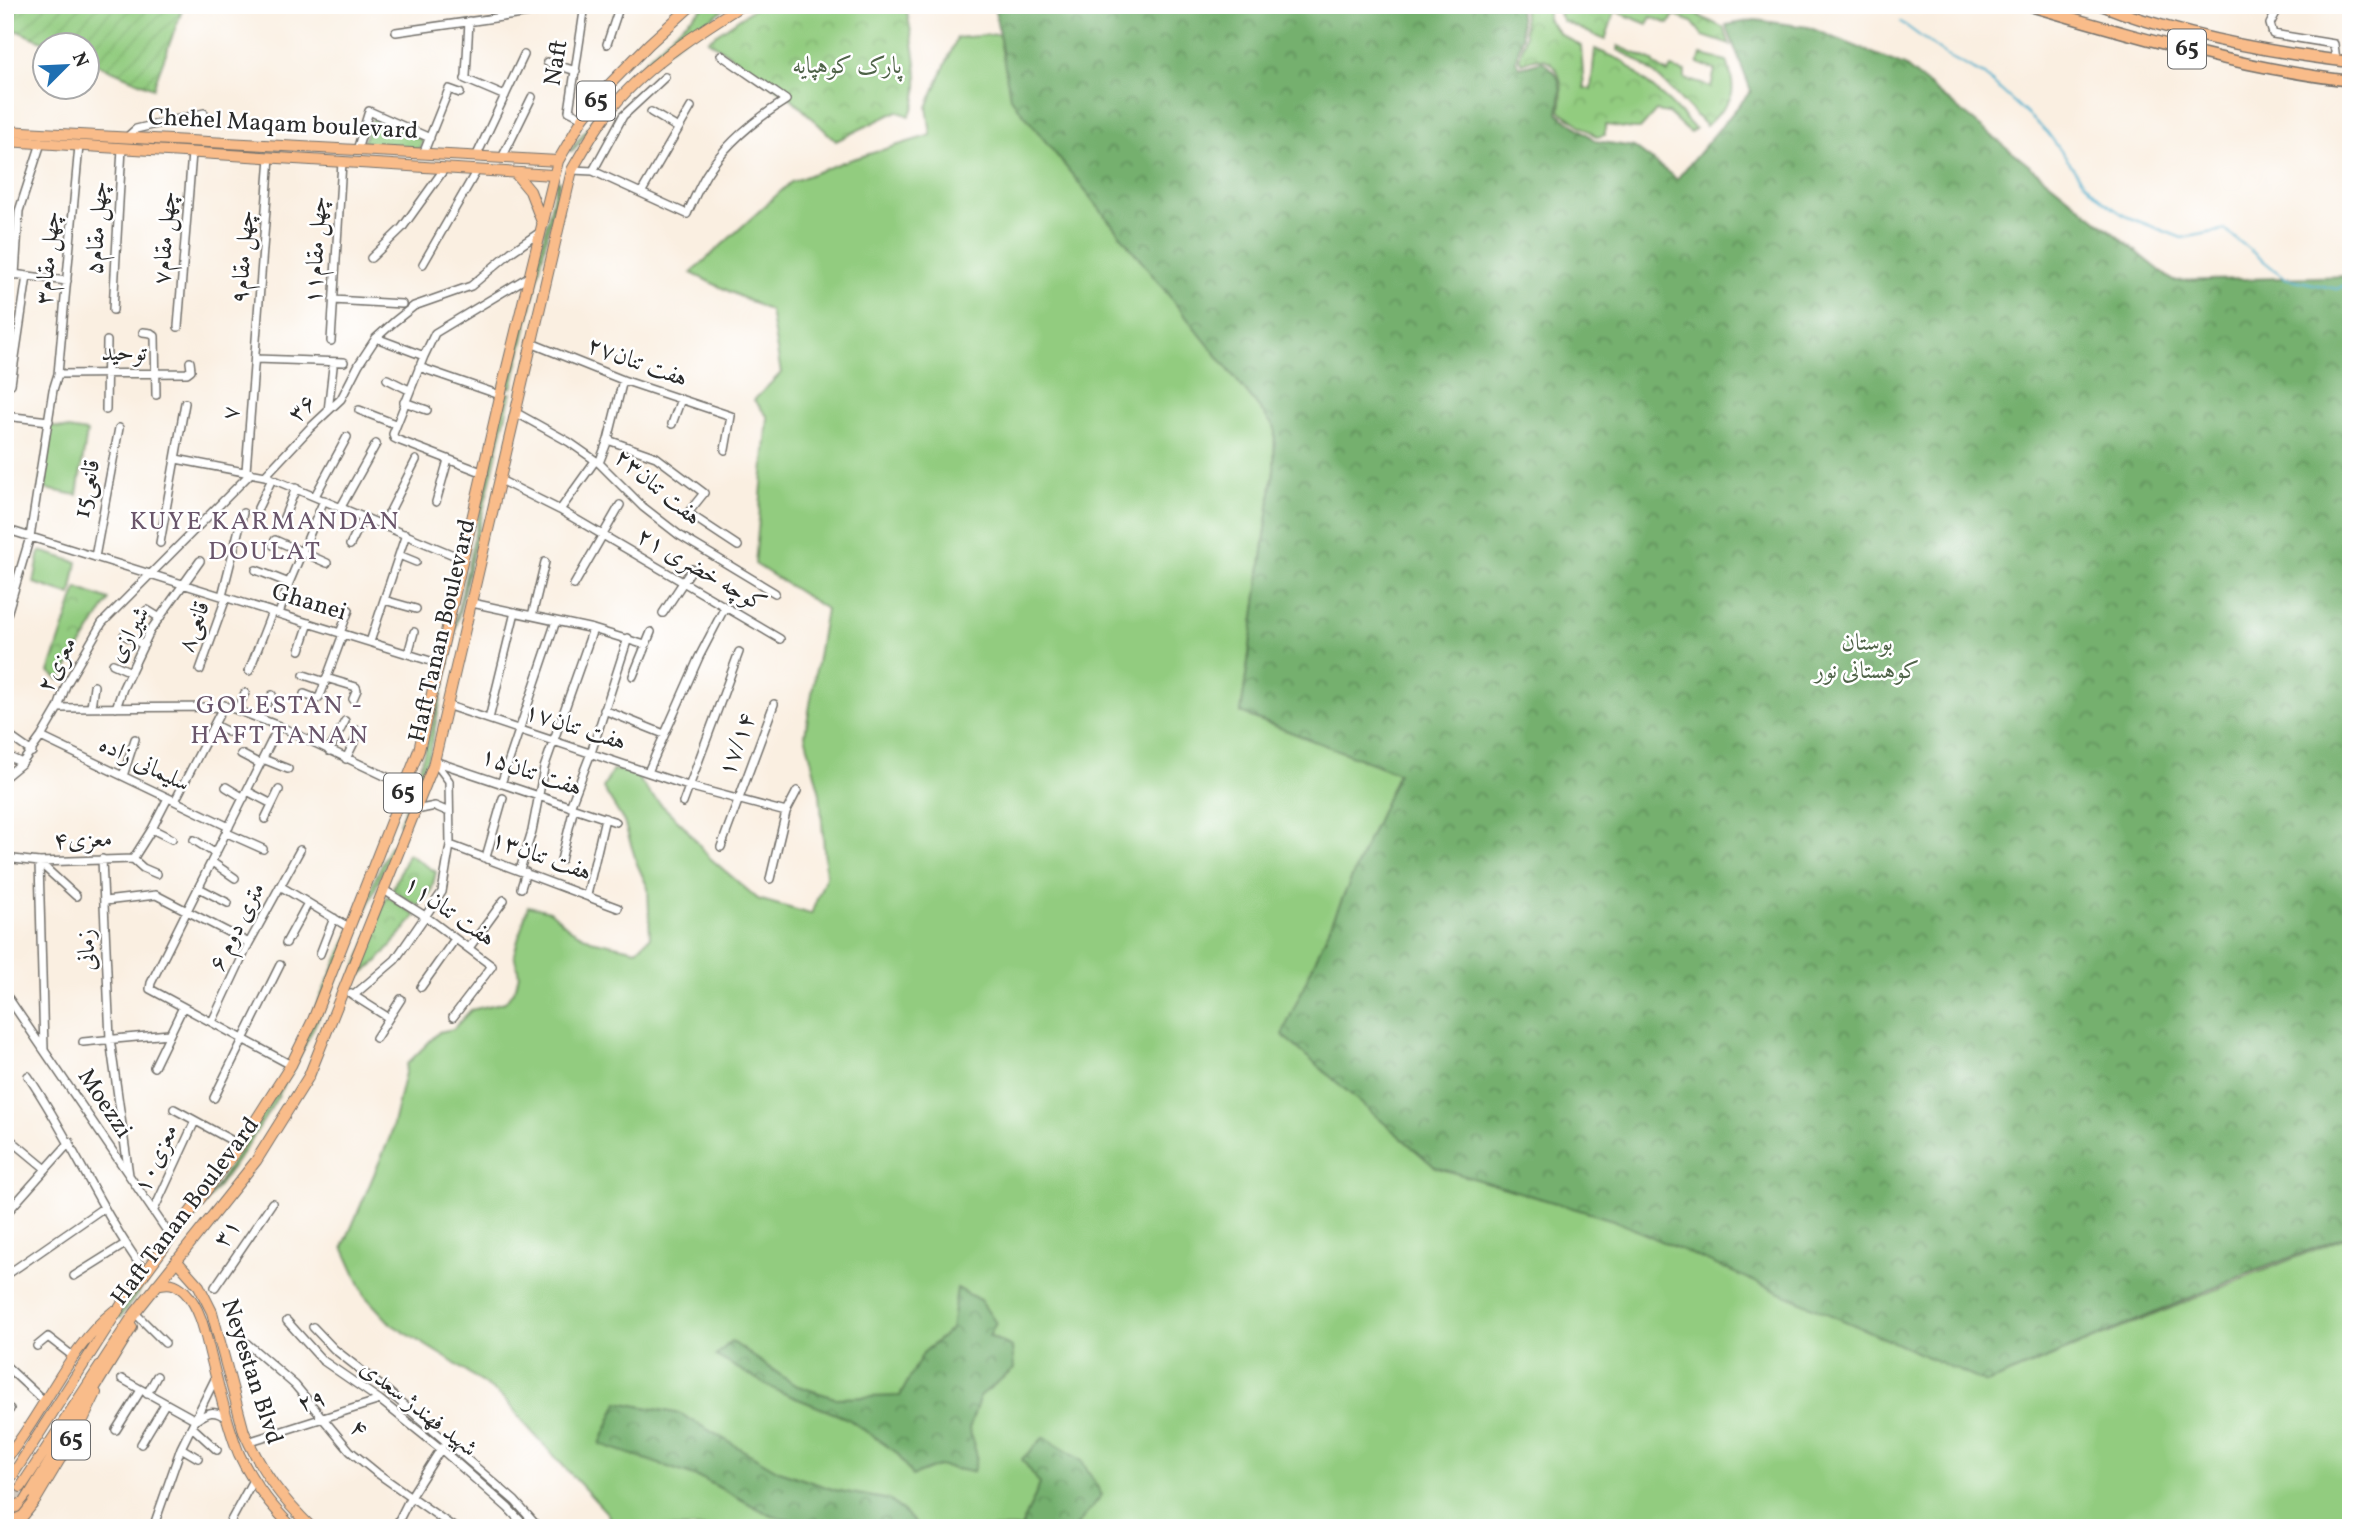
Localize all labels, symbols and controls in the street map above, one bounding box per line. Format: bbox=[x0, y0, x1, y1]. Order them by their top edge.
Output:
road number: 65 bbox=[2168, 30, 2206, 68]
north arrow bbox=[32, 32, 102, 102]
street label: Naft bbox=[537, 37, 577, 89]
text: N bbox=[65, 48, 94, 72]
park label: پارک کوهپایه bbox=[792, 50, 903, 84]
road number: 65 bbox=[577, 82, 615, 120]
street label: Chehel Maqam boulevard bbox=[147, 101, 419, 149]
street label: چهل مقام۵ bbox=[79, 180, 119, 276]
street label: چهل مقام۷ bbox=[146, 190, 188, 286]
street label: چهل مقام۱۱ bbox=[297, 195, 339, 305]
street label: چهل مقام۹ bbox=[224, 209, 266, 305]
street label: چهل مقام۳ bbox=[28, 210, 72, 307]
street label: هفت تنان۲۷ bbox=[582, 329, 692, 397]
street label: توحید bbox=[101, 337, 147, 371]
street label: ۳۶ bbox=[281, 387, 325, 431]
street label: ۷ bbox=[214, 405, 250, 421]
street label: هفت تنان۲۳ bbox=[606, 441, 708, 535]
street label: 15قانعی bbox=[66, 457, 110, 521]
district label: KUYE KARMANDAN DOULAT bbox=[129, 504, 401, 570]
street label: Haft Tanan Boulevard bbox=[401, 516, 485, 746]
street label: کوچه خضری ۲۱ bbox=[630, 520, 772, 622]
street label: Ghanei bbox=[267, 576, 351, 630]
street label: ۸قانعی bbox=[170, 597, 220, 657]
street label: شیرازی bbox=[101, 601, 159, 669]
park label: بوستان کوهستانی نور bbox=[1813, 627, 1919, 689]
street label: ۲معزی bbox=[30, 631, 86, 699]
district label: GOLESTAN - HAFT TANAN bbox=[190, 688, 370, 754]
street label: هفت تنان۱۷ bbox=[520, 696, 630, 760]
street label: ۱۷/۱۴ bbox=[711, 709, 765, 781]
street label: سلیمانی زاده bbox=[93, 728, 195, 802]
street label: هفت تنان۱۵ bbox=[476, 740, 586, 806]
road number: 65 bbox=[384, 774, 422, 813]
street label: ۴معزی bbox=[53, 823, 113, 859]
street label: ۱۳هفت تنان bbox=[486, 823, 596, 891]
street label: هفت تنان۱۱ bbox=[396, 868, 502, 956]
street label: ۶ متری دوم bbox=[201, 877, 277, 978]
street label: زمانی bbox=[70, 928, 106, 972]
street label: Moezzi bbox=[68, 1062, 140, 1146]
street label: Haft Tanan Boulevard bbox=[104, 1111, 268, 1313]
street label: ۱۰معزی bbox=[126, 1119, 188, 1199]
street label: ۳۱ bbox=[206, 1213, 250, 1255]
street label: Neyestan Blvd bbox=[212, 1295, 290, 1449]
street label: شهید فهندژ سعدی bbox=[352, 1352, 484, 1466]
street label: ۲۹ bbox=[294, 1382, 330, 1422]
street label: ۴ bbox=[341, 1413, 375, 1445]
road number: 65 bbox=[52, 1420, 90, 1460]

